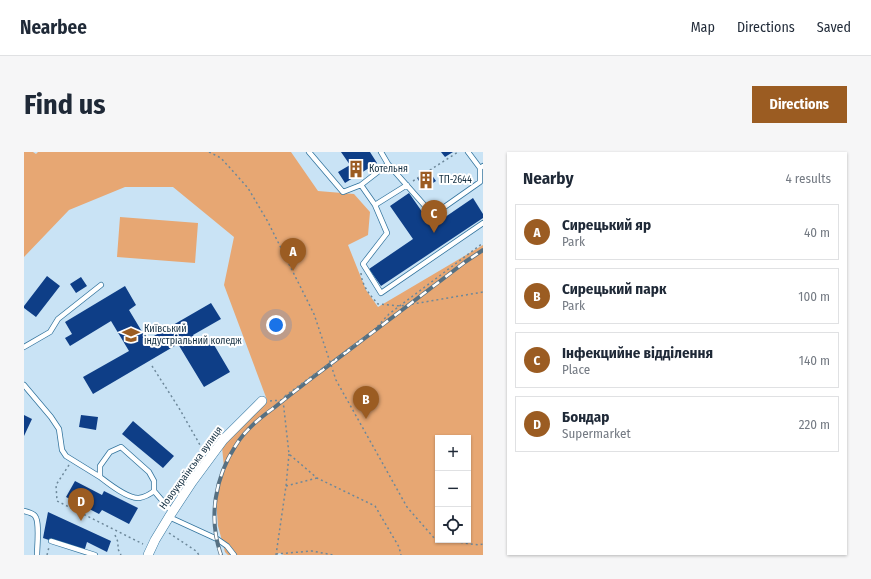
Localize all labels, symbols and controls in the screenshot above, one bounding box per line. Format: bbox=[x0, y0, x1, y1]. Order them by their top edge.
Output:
text: Nearbee bbox=[20, 16, 87, 39]
text: Map bbox=[691, 19, 715, 36]
text: Directions bbox=[737, 19, 795, 36]
text: Saved bbox=[817, 19, 851, 36]
button: Directions bbox=[752, 86, 847, 123]
text: Find us bbox=[24, 88, 106, 121]
building icon: Котельня bbox=[346, 159, 366, 179]
place label: Котельня bbox=[369, 163, 408, 175]
text: Nearby bbox=[523, 168, 574, 189]
building icon: ТП-2644 bbox=[416, 170, 436, 190]
text: 4 results bbox=[785, 171, 831, 186]
place label: ТП-2644 bbox=[439, 174, 472, 186]
pin: C bbox=[421, 200, 447, 233]
text: Сирецький яр bbox=[562, 216, 651, 234]
text: A bbox=[533, 225, 541, 240]
text: 40 m bbox=[804, 225, 830, 240]
text: Park bbox=[562, 234, 585, 249]
pin: A bbox=[280, 238, 306, 271]
text: Сирецький парк bbox=[562, 280, 666, 298]
text: B bbox=[533, 289, 541, 304]
text: 100 m bbox=[798, 289, 830, 304]
text: Park bbox=[562, 298, 585, 313]
your location bbox=[266, 315, 286, 335]
place label: Київський індустріальний коледж bbox=[144, 323, 242, 347]
school or university icon: Київський індустріальний коледж bbox=[121, 325, 141, 345]
text: Інфекцийне відділення bbox=[562, 344, 713, 362]
text: C bbox=[534, 353, 540, 368]
text: 140 m bbox=[799, 353, 830, 368]
text: Place bbox=[562, 362, 590, 377]
pin: B bbox=[353, 386, 379, 419]
text: Бондар bbox=[562, 408, 609, 426]
text: D bbox=[533, 417, 541, 432]
text: 220 m bbox=[799, 417, 830, 432]
street label: Новоукраїнська вулиця bbox=[157, 424, 225, 512]
text: Supermarket bbox=[562, 426, 631, 441]
map controls bbox=[435, 435, 471, 543]
button: + bbox=[435, 435, 471, 471]
button: − bbox=[435, 471, 471, 507]
pin: D bbox=[68, 488, 94, 521]
button: locate bbox=[435, 507, 471, 543]

